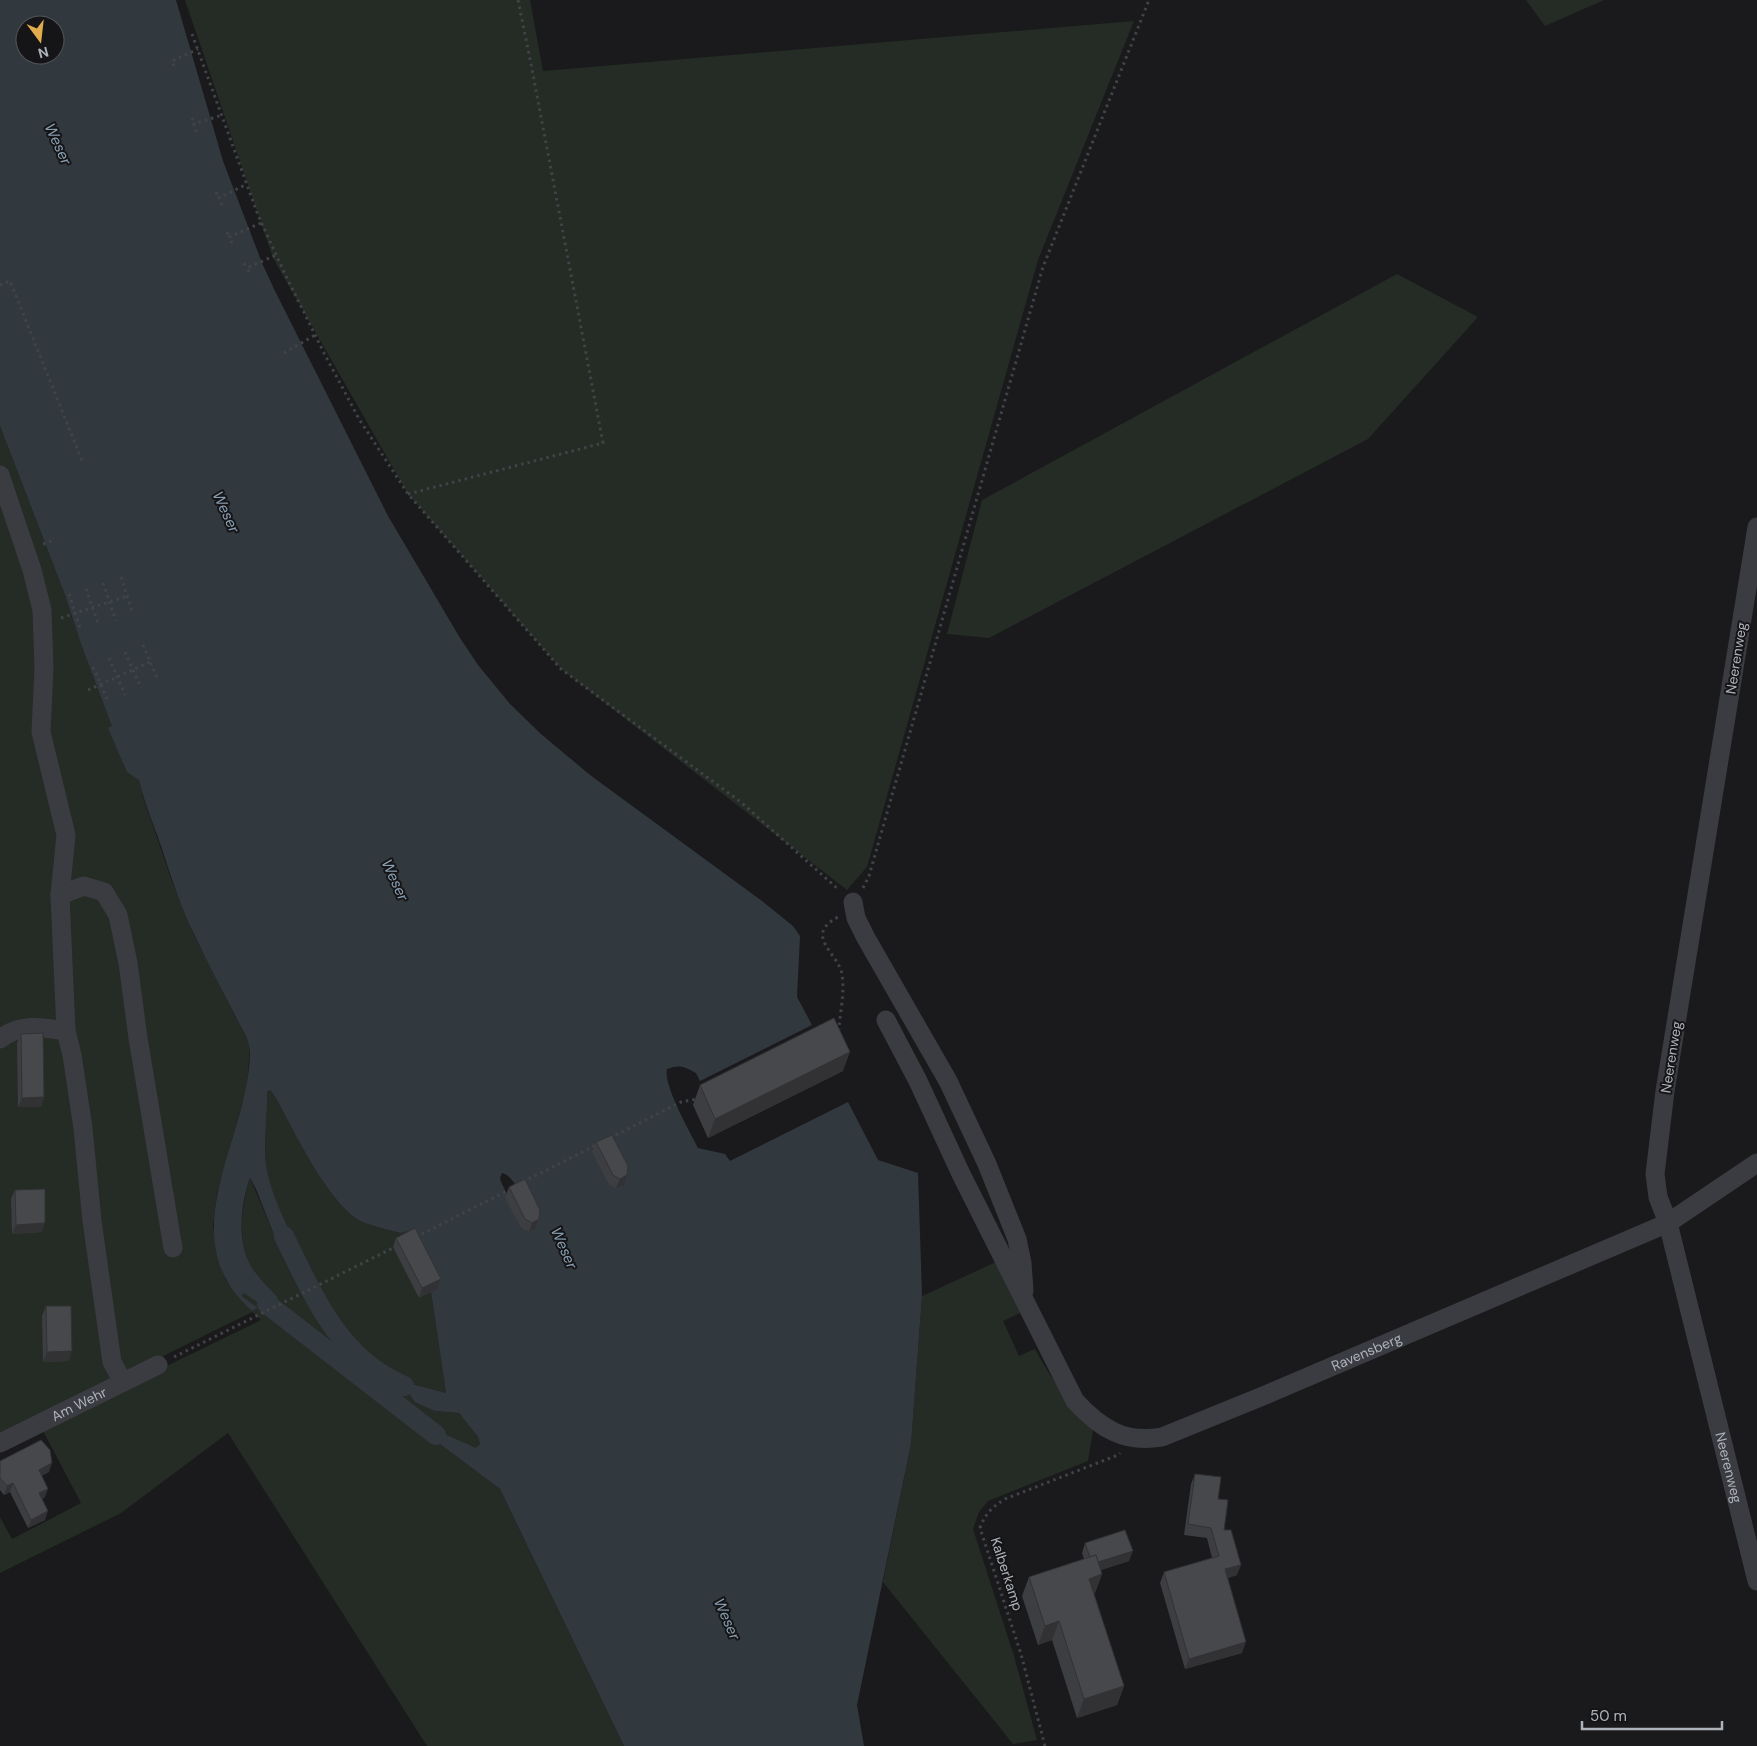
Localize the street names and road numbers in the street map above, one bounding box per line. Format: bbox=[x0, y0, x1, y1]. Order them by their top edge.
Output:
street label: Neerenweg bbox=[1721, 621, 1751, 695]
street label: Neerenweg bbox=[1656, 1020, 1686, 1094]
street label: Ravensberg bbox=[1328, 1329, 1405, 1375]
street label: Am Wehr bbox=[48, 1383, 110, 1425]
street label: Neerenweg bbox=[1711, 1430, 1746, 1505]
street label: Kalberkamp bbox=[987, 1535, 1027, 1613]

